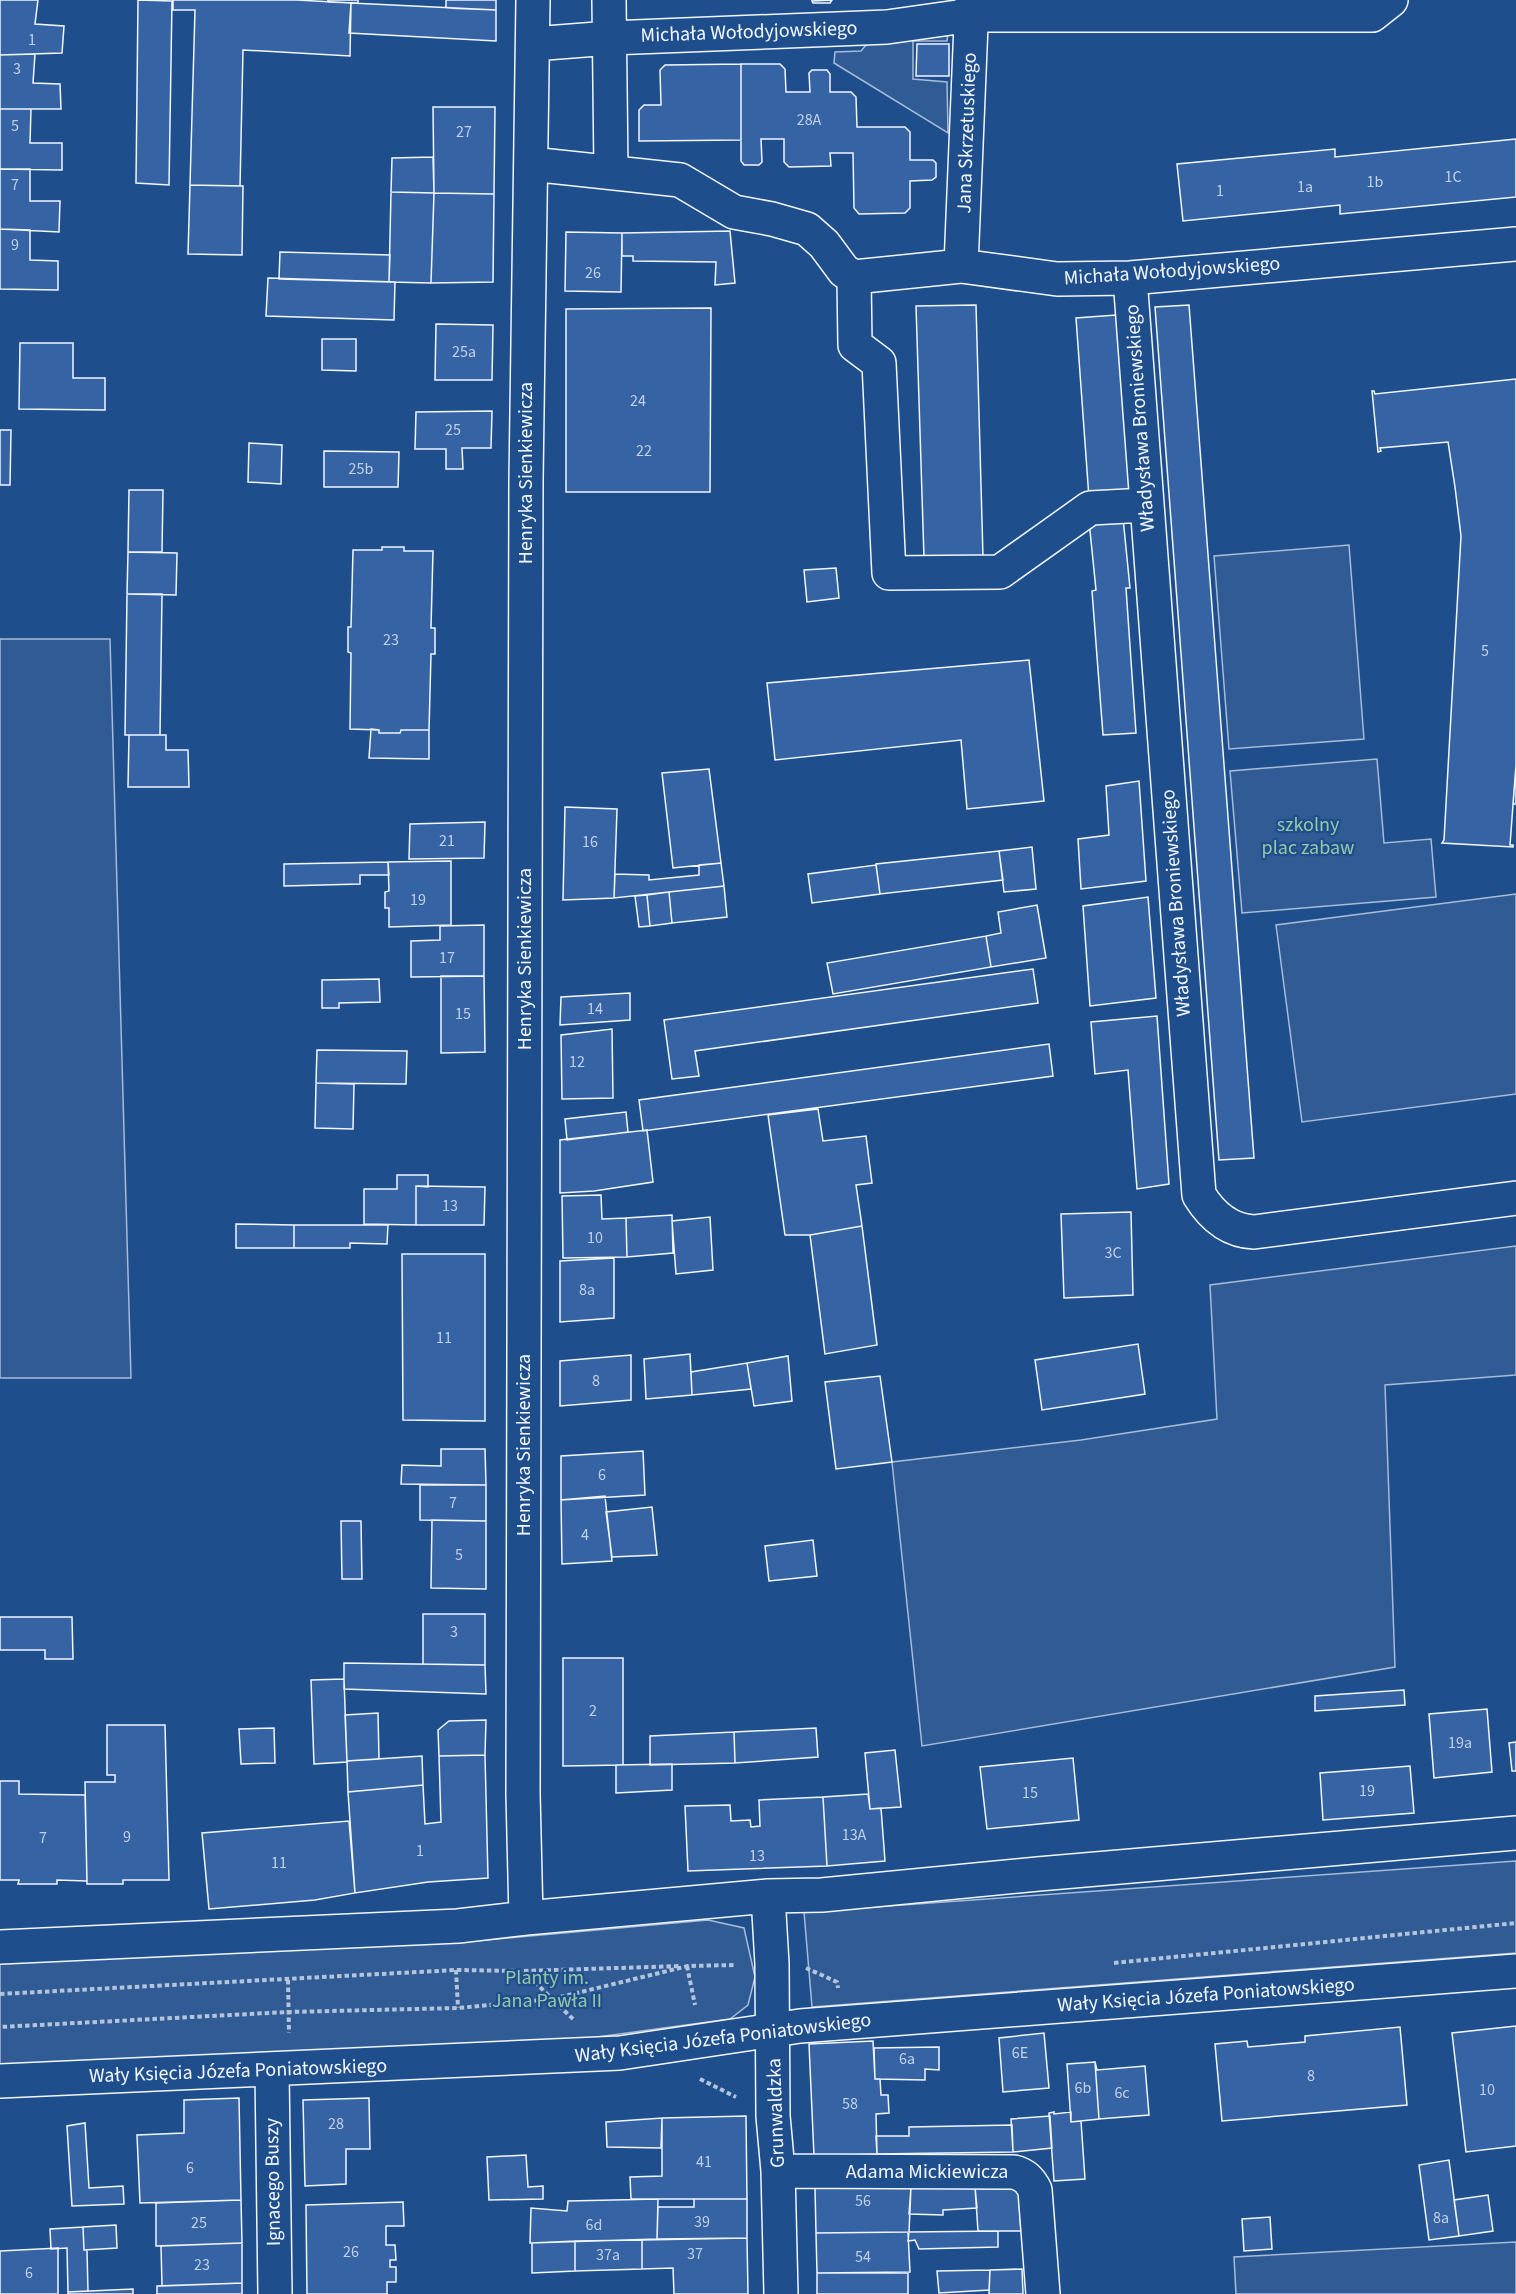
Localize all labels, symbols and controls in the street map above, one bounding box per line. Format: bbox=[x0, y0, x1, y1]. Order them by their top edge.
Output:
street label: Michała Wołodyjowskiego bbox=[640, 14, 858, 50]
house number: 1 bbox=[28, 29, 36, 51]
street label: Jana Skrzetuskiego bbox=[950, 52, 984, 214]
house number: 3 bbox=[13, 58, 21, 80]
house number: 28A bbox=[797, 109, 822, 131]
house number: 5 bbox=[11, 115, 19, 137]
house number: 27 bbox=[456, 121, 472, 143]
house number: 1C bbox=[1444, 166, 1462, 188]
house number: 1b bbox=[1367, 171, 1384, 193]
house number: 7 bbox=[11, 174, 19, 196]
house number: 1a bbox=[1297, 176, 1313, 198]
house number: 1 bbox=[1216, 180, 1224, 202]
house number: 9 bbox=[11, 234, 19, 256]
street label: Michała Wołodyjowskiego bbox=[1063, 249, 1281, 293]
house number: 26 bbox=[585, 262, 601, 284]
street label: Władysława Broniewskiego bbox=[1118, 303, 1162, 533]
house number: 25a bbox=[452, 341, 476, 363]
street label: Henryka Sienkiewicza bbox=[512, 382, 540, 564]
house number: 24 bbox=[630, 390, 646, 412]
house number: 25 bbox=[445, 419, 461, 441]
house number: 22 bbox=[636, 440, 652, 462]
house number: 25b bbox=[349, 458, 374, 480]
house number: 23 bbox=[383, 629, 399, 651]
house number: 5 bbox=[1481, 640, 1489, 662]
street label: Władysława Broniewskiego bbox=[1154, 788, 1198, 1018]
park label: szkolny plac zabaw bbox=[1262, 811, 1354, 862]
house number: 21 bbox=[439, 830, 455, 852]
house number: 16 bbox=[582, 831, 598, 853]
street label: Henryka Sienkiewicza bbox=[511, 868, 539, 1050]
house number: 19 bbox=[410, 889, 426, 911]
house number: 17 bbox=[439, 947, 455, 969]
house number: 14 bbox=[587, 998, 603, 1020]
house number: 15 bbox=[455, 1003, 471, 1025]
house number: 12 bbox=[569, 1051, 585, 1073]
house number: 13 bbox=[442, 1195, 458, 1217]
house number: 10 bbox=[587, 1227, 603, 1249]
house number: 3C bbox=[1104, 1242, 1122, 1264]
house number: 8a bbox=[579, 1279, 595, 1301]
house number: 11 bbox=[436, 1327, 452, 1349]
street label: Henryka Sienkiewicza bbox=[510, 1354, 538, 1536]
house number: 8 bbox=[592, 1370, 600, 1392]
house number: 6 bbox=[598, 1464, 606, 1486]
house number: 7 bbox=[449, 1492, 457, 1514]
house number: 4 bbox=[581, 1524, 589, 1546]
house number: 5 bbox=[455, 1544, 463, 1566]
house number: 3 bbox=[450, 1621, 458, 1643]
house number: 2 bbox=[589, 1700, 597, 1722]
house number: 19a bbox=[1448, 1732, 1472, 1754]
house number: 19 bbox=[1359, 1780, 1375, 1802]
house number: 15 bbox=[1022, 1782, 1038, 1804]
house number: 13A bbox=[842, 1824, 867, 1846]
house number: 9 bbox=[123, 1826, 131, 1848]
house number: 7 bbox=[39, 1827, 47, 1849]
house number: 1 bbox=[416, 1840, 424, 1862]
house number: 13 bbox=[749, 1845, 765, 1867]
house number: 11 bbox=[271, 1852, 287, 1874]
park label: Planty im. Jana Pawła II bbox=[492, 1964, 602, 2015]
street label: Wały Księcia Józefa Poniatowskiego bbox=[1056, 1971, 1356, 2019]
street label: Wały Księcia Józefa Poniatowskiego bbox=[573, 2006, 873, 2070]
house number: 6E bbox=[1012, 2042, 1028, 2064]
house number: 6a bbox=[899, 2048, 915, 2070]
street label: Wały Księcia Józefa Poniatowskiego bbox=[88, 2052, 388, 2090]
street label: Grunwaldzka bbox=[760, 2058, 792, 2168]
house number: 8 bbox=[1307, 2065, 1315, 2087]
house number: 6b bbox=[1075, 2077, 1092, 2099]
house number: 10 bbox=[1479, 2079, 1495, 2101]
house number: 6c bbox=[1114, 2082, 1130, 2104]
house number: 58 bbox=[842, 2093, 858, 2115]
house number: 28 bbox=[328, 2113, 344, 2135]
street label: Ignacego Buszy bbox=[258, 2117, 288, 2246]
house number: 41 bbox=[696, 2151, 712, 2173]
house number: 6 bbox=[186, 2157, 194, 2179]
street label: Adama Mickiewicza bbox=[846, 2158, 1008, 2186]
house number: 56 bbox=[855, 2190, 871, 2212]
house number: 8a bbox=[1433, 2207, 1449, 2229]
house number: 39 bbox=[694, 2211, 710, 2233]
house number: 25 bbox=[191, 2212, 207, 2234]
house number: 6d bbox=[586, 2214, 602, 2236]
house number: 26 bbox=[343, 2241, 359, 2263]
house number: 37 bbox=[687, 2243, 703, 2265]
house number: 37a bbox=[596, 2244, 620, 2266]
house number: 54 bbox=[855, 2246, 871, 2268]
house number: 23 bbox=[194, 2254, 210, 2276]
house number: 6 bbox=[25, 2262, 33, 2284]

